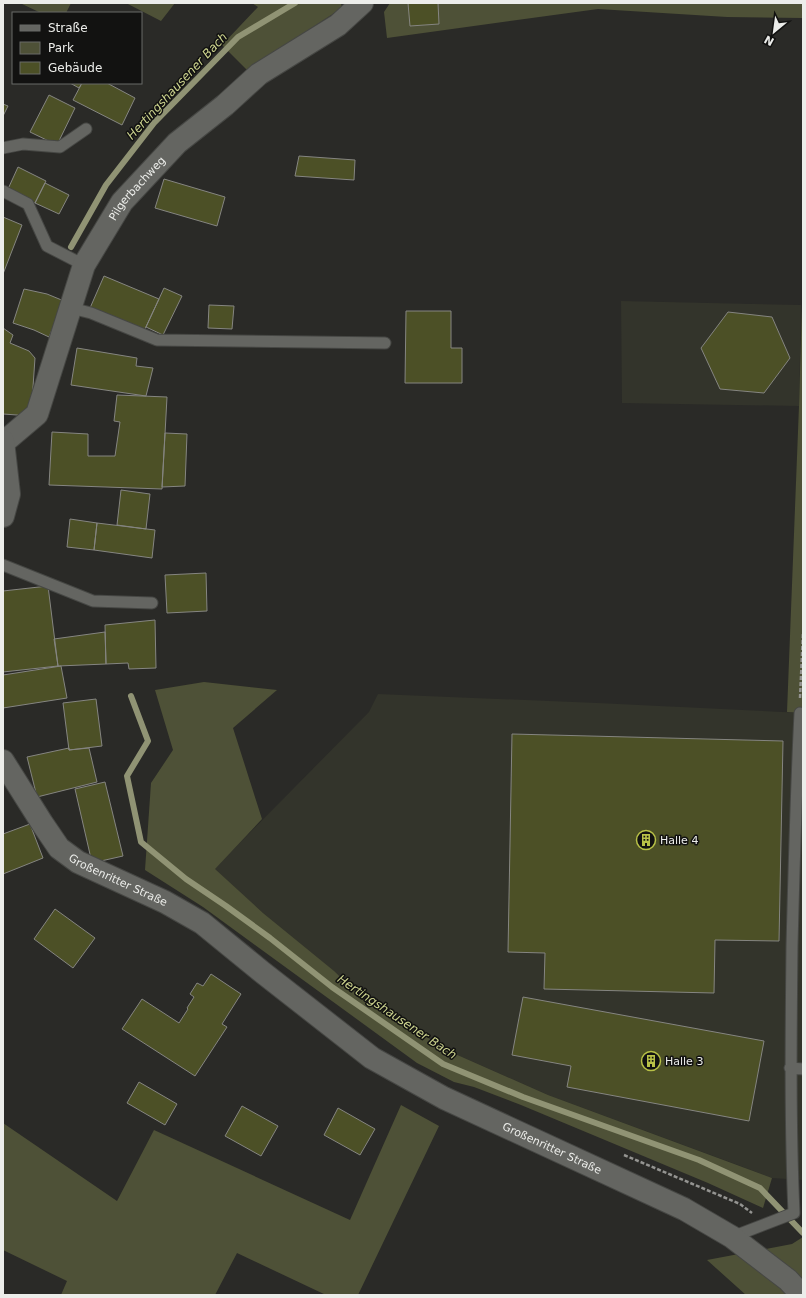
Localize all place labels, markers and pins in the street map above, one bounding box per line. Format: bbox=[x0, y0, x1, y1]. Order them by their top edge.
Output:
building icon: Halle 4 bbox=[635, 829, 657, 851]
place label: Halle 4 bbox=[660, 834, 698, 847]
building icon: Halle 3 bbox=[640, 1050, 662, 1072]
place label: Halle 3 bbox=[665, 1055, 703, 1068]

